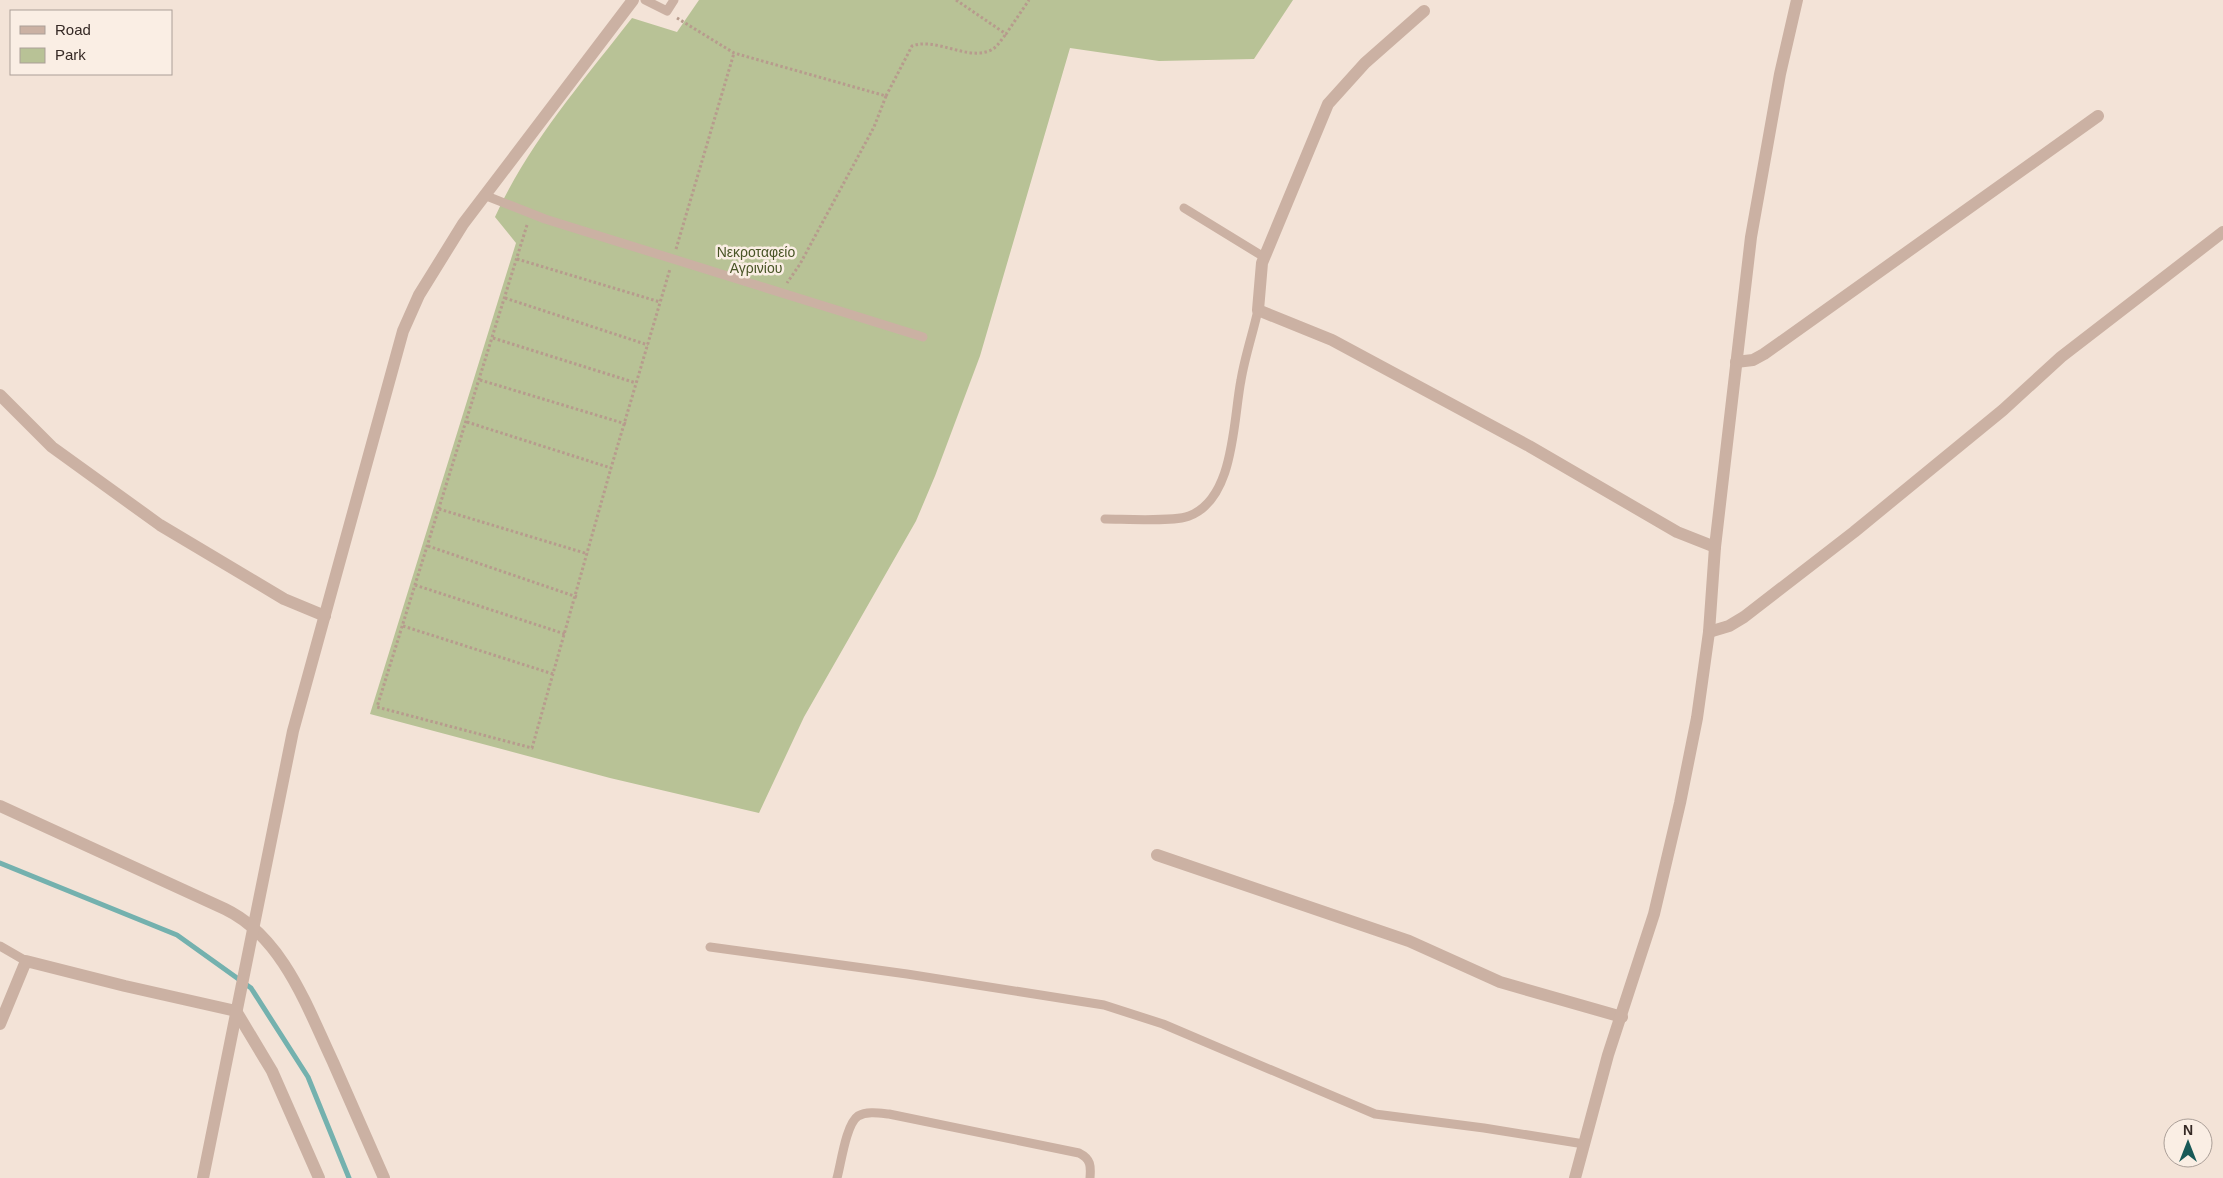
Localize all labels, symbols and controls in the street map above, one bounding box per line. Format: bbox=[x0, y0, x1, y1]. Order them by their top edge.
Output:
legend bbox=[10, 10, 172, 75]
text: Road bbox=[55, 21, 91, 38]
text: Park bbox=[55, 46, 86, 63]
park label: Νεκροταφείο Αγρινίου bbox=[717, 244, 795, 276]
north arrow bbox=[2163, 1118, 2213, 1168]
text: N bbox=[2183, 1122, 2193, 1138]

